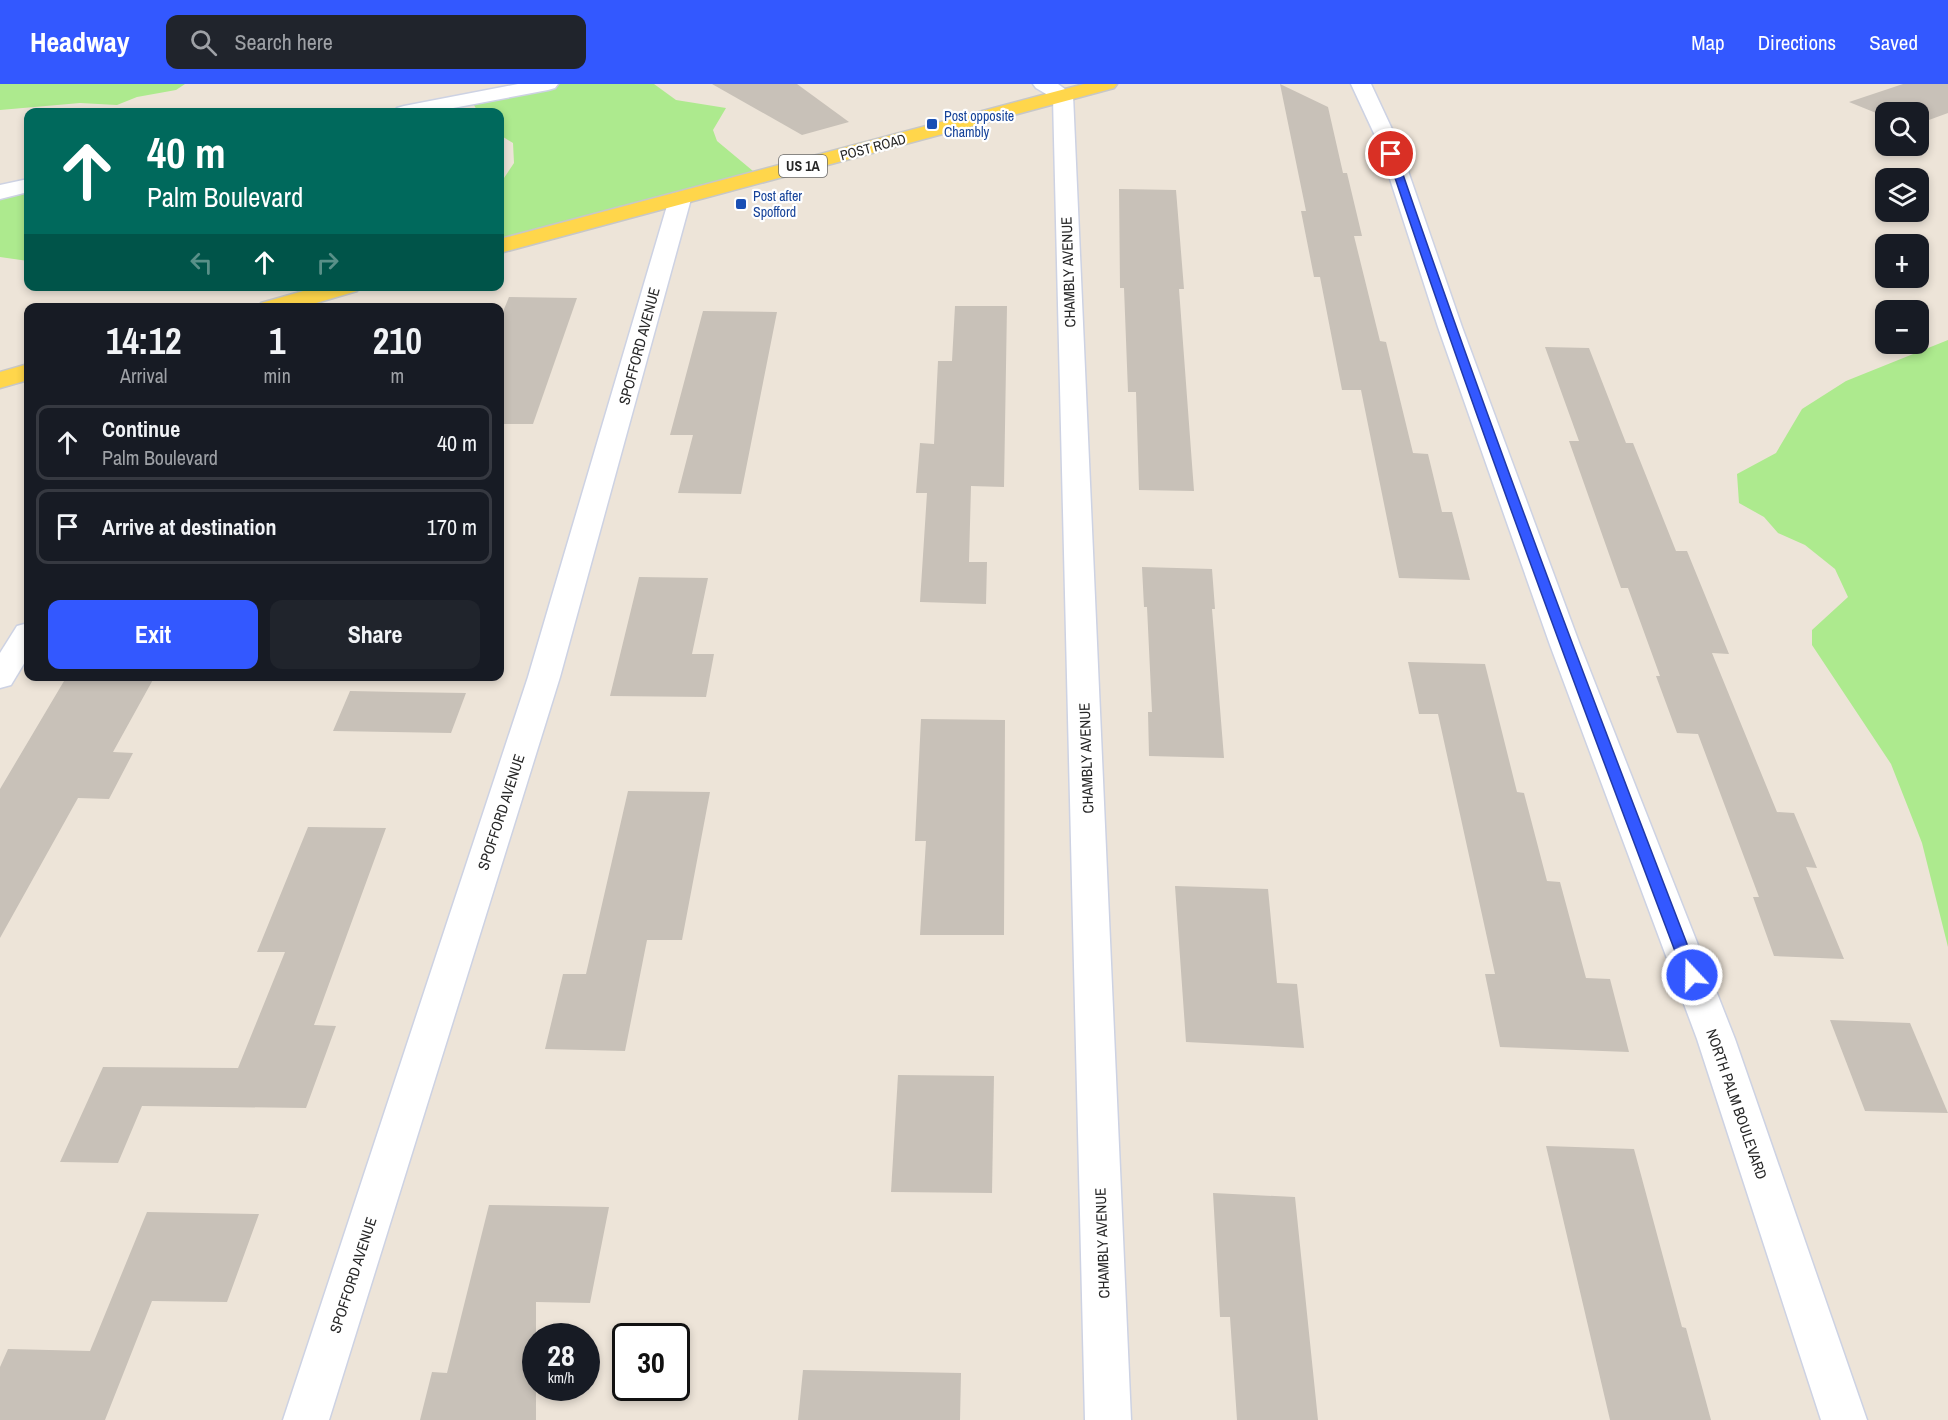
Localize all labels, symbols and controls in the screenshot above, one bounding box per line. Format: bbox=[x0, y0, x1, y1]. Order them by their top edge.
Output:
search box bbox=[166, 15, 586, 69]
text: Headway bbox=[30, 23, 130, 61]
icon: search bbox=[187, 26, 220, 59]
text: Search here bbox=[235, 27, 333, 57]
text: Map bbox=[1691, 28, 1725, 57]
text: Directions bbox=[1758, 28, 1836, 57]
text: Saved bbox=[1869, 28, 1918, 57]
map controls bbox=[1875, 102, 1929, 354]
button: search bbox=[1875, 102, 1929, 156]
place label: Post opposite Chambly bbox=[944, 107, 1014, 141]
marker: Post opposite Chambly bbox=[925, 117, 939, 131]
text: 40 m bbox=[147, 125, 226, 181]
pin bbox=[1365, 128, 1416, 179]
street label: POST ROAD bbox=[838, 130, 908, 164]
icon: ahead bbox=[48, 132, 126, 210]
icon: arrive bbox=[1374, 137, 1407, 170]
road number: US 1A bbox=[779, 155, 827, 177]
button: layers bbox=[1875, 168, 1929, 222]
text: Palm Boulevard bbox=[147, 179, 303, 215]
place label: Post after Spofford bbox=[753, 187, 802, 221]
marker: Post after Spofford bbox=[734, 197, 748, 211]
street label: CHAMBLY AVENUE bbox=[1056, 216, 1080, 328]
button: + bbox=[1875, 234, 1929, 288]
icon: left bbox=[185, 246, 218, 279]
icon: ahead bbox=[248, 246, 281, 279]
icon: right bbox=[311, 246, 344, 279]
street label: SPOFFORD AVENUE bbox=[613, 285, 665, 407]
button: − bbox=[1875, 300, 1929, 354]
text: 14:12 bbox=[106, 317, 181, 365]
text: 1 bbox=[269, 317, 285, 365]
text: 210 bbox=[373, 317, 422, 365]
text: Arrival bbox=[120, 362, 167, 389]
text: min bbox=[263, 362, 291, 389]
text: m bbox=[391, 362, 404, 389]
text: Continue bbox=[102, 414, 180, 444]
icon: ahead bbox=[51, 426, 84, 459]
text: 40 m bbox=[437, 428, 477, 458]
text: Palm Boulevard bbox=[102, 444, 218, 471]
icon: arrive bbox=[51, 510, 84, 543]
text: Arrive at destination bbox=[102, 512, 276, 542]
text: 170 m bbox=[427, 512, 477, 542]
button: Exit bbox=[48, 600, 258, 669]
button: Share bbox=[270, 600, 480, 669]
street label: CHAMBLY AVENUE bbox=[1074, 702, 1098, 814]
street label: SPOFFORD AVENUE bbox=[472, 751, 530, 873]
position arrow bbox=[1660, 943, 1724, 1007]
street label: NORTH PALM BOULEVARD bbox=[1701, 1026, 1773, 1182]
street label: CHAMBLY AVENUE bbox=[1090, 1187, 1114, 1299]
street label: SPOFFORD AVENUE bbox=[324, 1214, 382, 1336]
speed limit sign: 30 bbox=[612, 1323, 690, 1401]
text: 28 bbox=[547, 1335, 575, 1375]
text: km/h bbox=[548, 1367, 574, 1388]

